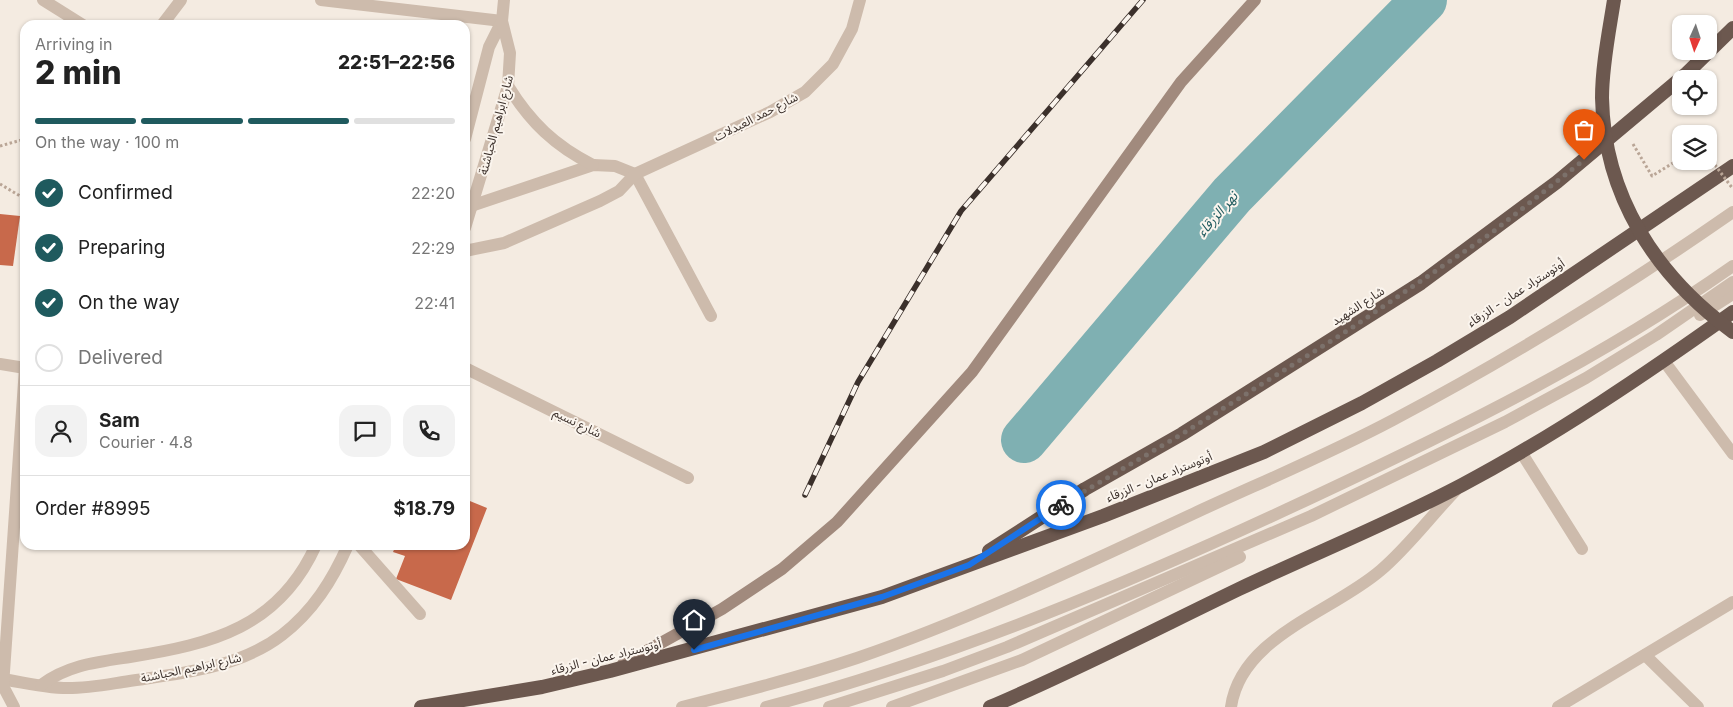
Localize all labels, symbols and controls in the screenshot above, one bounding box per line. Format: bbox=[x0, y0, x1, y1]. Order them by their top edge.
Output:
north arrow bbox=[1672, 15, 1718, 60]
map controls bbox=[1672, 15, 1717, 170]
text: Arriving in bbox=[35, 34, 112, 54]
text: 22:51–22:56 bbox=[338, 51, 455, 74]
text: 2 min bbox=[35, 53, 121, 92]
button: locate bbox=[1672, 70, 1717, 115]
street label: شارع ابراهيم الحباشنة bbox=[475, 74, 518, 177]
street label: شارع حمد العبدلات bbox=[711, 89, 801, 146]
pin bbox=[1563, 109, 1605, 160]
icon: bag bbox=[1570, 116, 1598, 144]
button: layers bbox=[1672, 125, 1717, 170]
text: On the way · 100 m bbox=[35, 132, 179, 152]
icon: check bbox=[35, 179, 63, 207]
text: Confirmed bbox=[78, 181, 173, 204]
text: 22:20 bbox=[411, 183, 455, 203]
water label: نهر الزرقاء bbox=[1193, 187, 1242, 240]
icon: check bbox=[35, 234, 63, 262]
text: Preparing bbox=[78, 236, 165, 259]
text: 22:29 bbox=[411, 238, 455, 258]
street label: أوتوستراد عمان - الزرقاء bbox=[1464, 255, 1567, 330]
street label: شارع الشهيد bbox=[1329, 283, 1388, 330]
icon: check bbox=[35, 289, 63, 317]
text: On the way bbox=[78, 291, 180, 314]
text: 22:41 bbox=[414, 293, 455, 313]
text: Delivered bbox=[78, 346, 163, 369]
button: person bbox=[35, 405, 87, 457]
button: chat bbox=[339, 405, 391, 457]
button: phone bbox=[403, 405, 455, 457]
street label: شارع نسيم bbox=[550, 405, 604, 442]
text: Sam bbox=[99, 409, 140, 432]
text: Courier · 4.8 bbox=[99, 432, 193, 452]
street label: أوتوستراد عمان - الزرقاء bbox=[1104, 448, 1214, 505]
courier bbox=[1036, 480, 1086, 530]
icon: bike bbox=[1047, 491, 1075, 519]
text: Order #8995 bbox=[35, 497, 150, 520]
text: $18.79 bbox=[393, 497, 455, 520]
pin bbox=[673, 599, 715, 650]
icon: home bbox=[680, 606, 708, 634]
street label: أوتوستراد عمان - الزرقاء bbox=[549, 635, 663, 677]
street label: شارع ابراهيم الحباشنة bbox=[139, 650, 243, 687]

